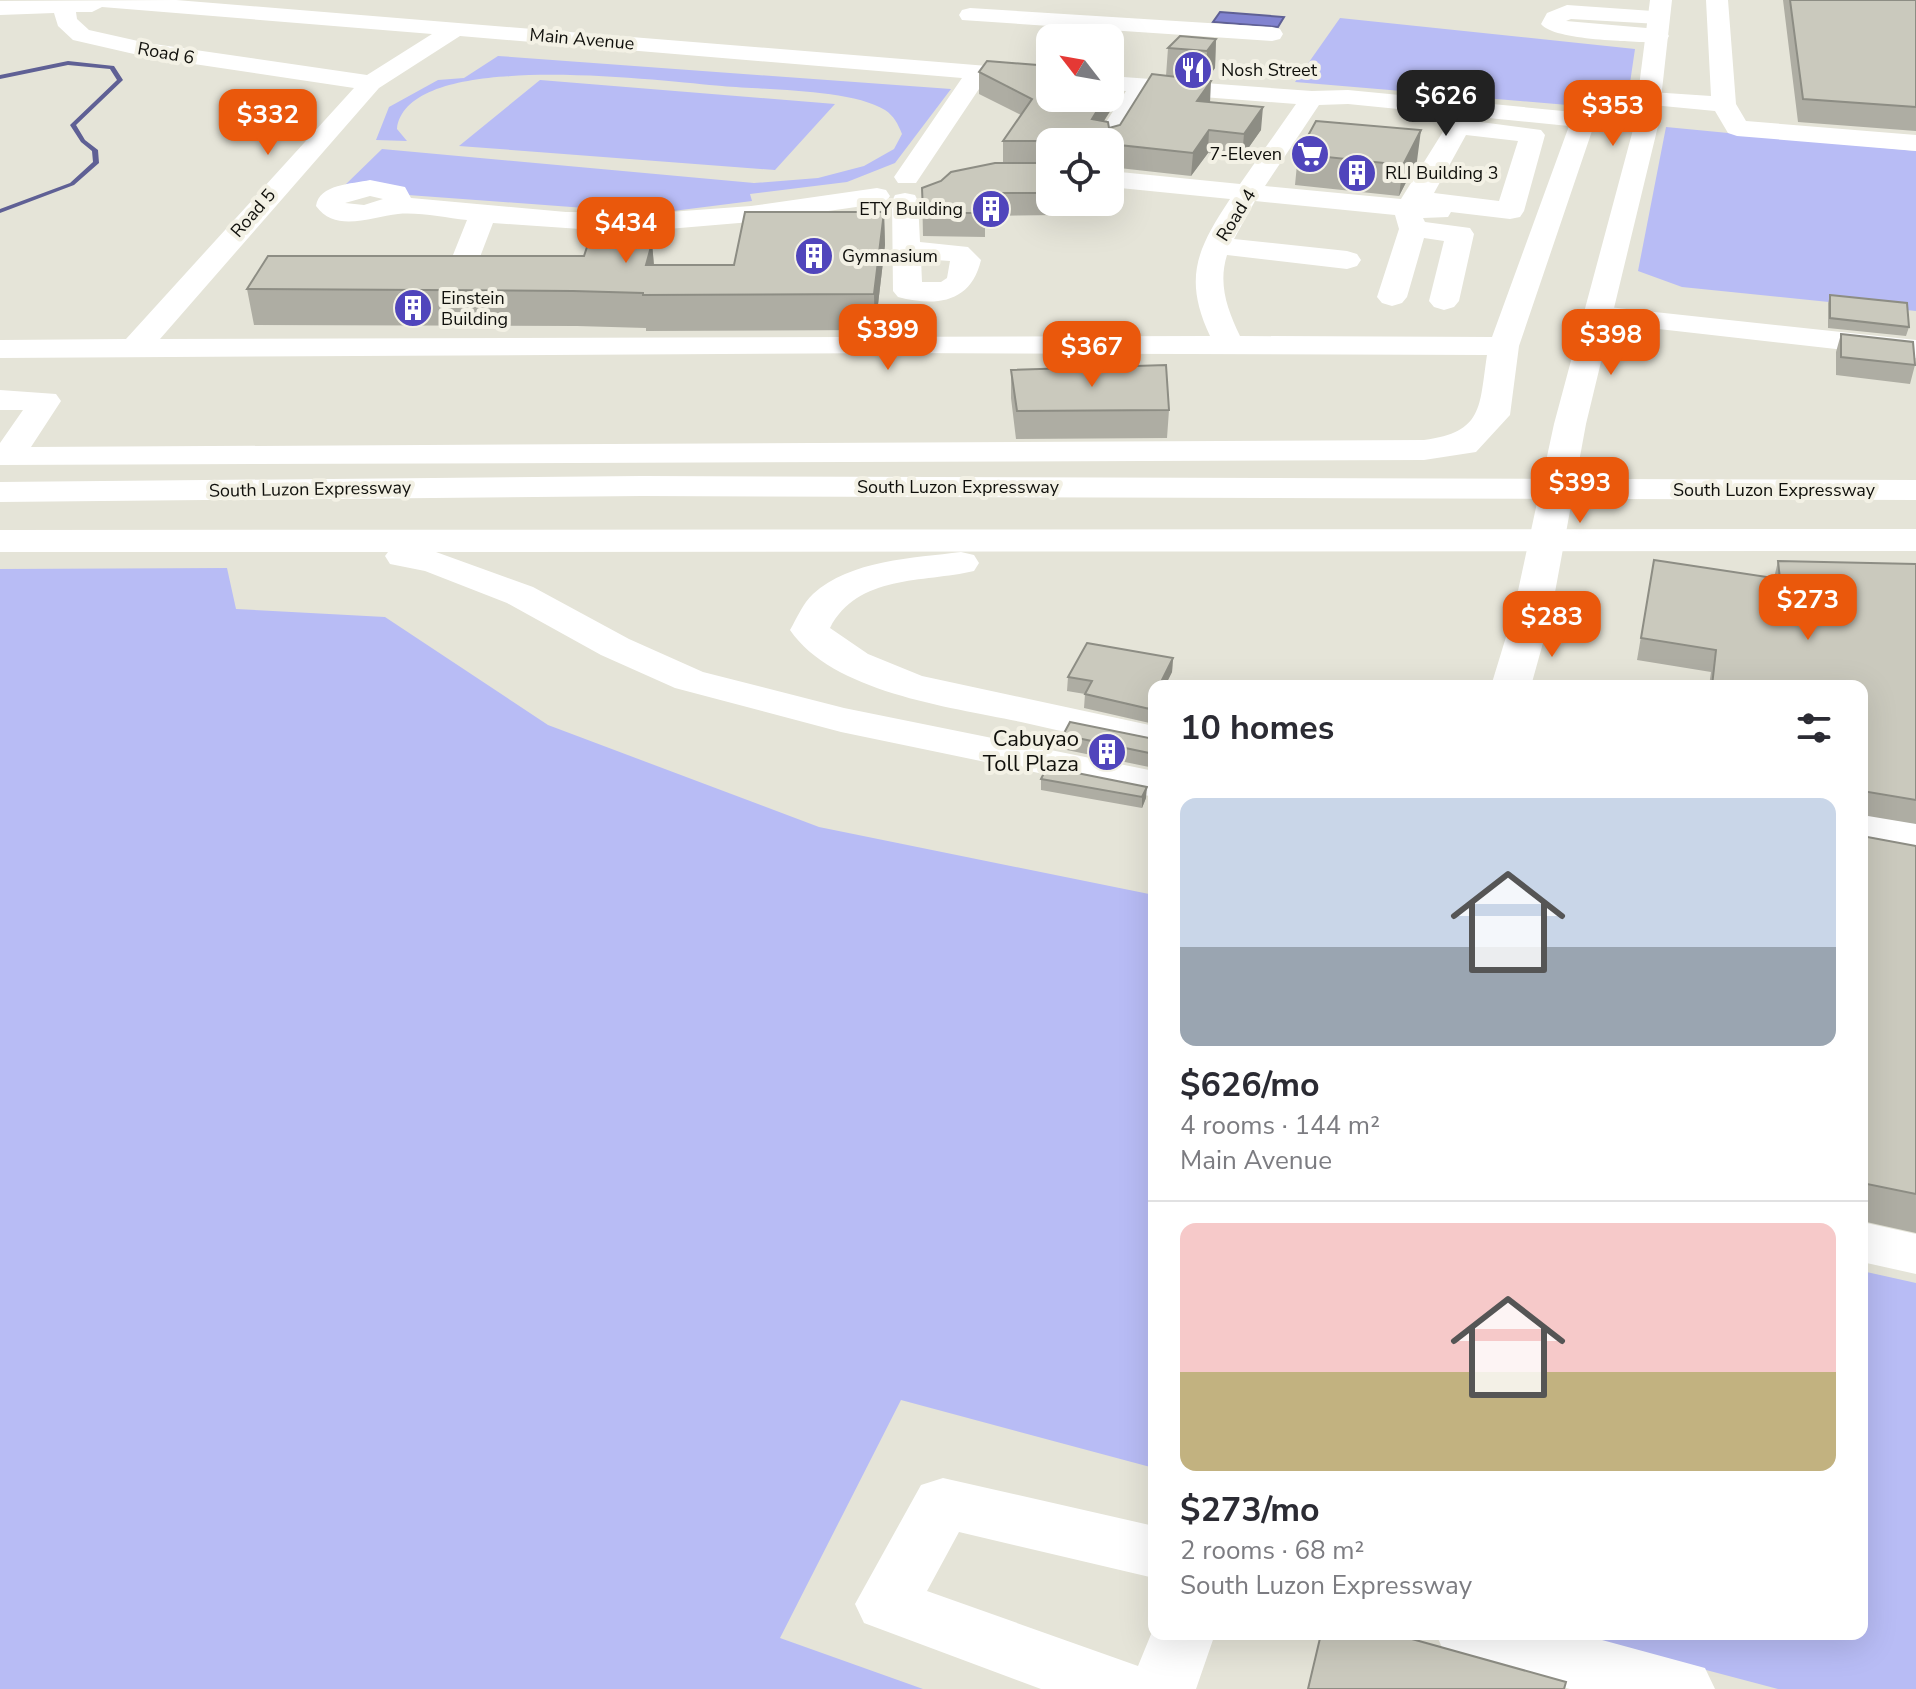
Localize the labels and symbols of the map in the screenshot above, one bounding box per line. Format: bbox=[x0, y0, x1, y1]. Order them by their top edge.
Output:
street label: Main Avenue bbox=[529, 22, 635, 56]
north arrow bbox=[1036, 24, 1124, 112]
street label: Road 6 bbox=[136, 36, 196, 70]
restaurant icon: Nosh Street bbox=[1172, 49, 1214, 91]
place label: Nosh Street bbox=[1221, 58, 1318, 82]
pin: $626 bbox=[1399, 70, 1493, 138]
pin: $353 bbox=[1566, 80, 1660, 148]
pin: $332 bbox=[221, 89, 315, 157]
supermarket icon: 7-Eleven bbox=[1289, 133, 1331, 175]
place label: 7-Eleven bbox=[1209, 142, 1282, 166]
building icon: RLI Building 3 bbox=[1336, 152, 1378, 194]
place label: RLI Building 3 bbox=[1385, 161, 1499, 185]
street label: Road 5 bbox=[225, 184, 281, 242]
street label: Road 4 bbox=[1211, 184, 1261, 246]
building icon: ETY Building bbox=[970, 188, 1012, 230]
pin: $434 bbox=[579, 197, 673, 265]
place label: ETY Building bbox=[859, 197, 963, 221]
building icon: Gymnasium bbox=[793, 235, 835, 277]
place label: Gymnasium bbox=[842, 244, 938, 268]
place label: Einstein Building bbox=[441, 286, 508, 331]
building icon: Einstein Building bbox=[392, 287, 434, 329]
pin: $399 bbox=[841, 304, 935, 372]
pin: $398 bbox=[1564, 309, 1658, 377]
pin: $367 bbox=[1045, 321, 1139, 389]
pin: $393 bbox=[1533, 457, 1627, 525]
street label: South Luzon Expressway bbox=[209, 475, 412, 503]
street label: South Luzon Expressway bbox=[857, 475, 1060, 499]
street label: South Luzon Expressway bbox=[1673, 478, 1876, 502]
pin: $273 bbox=[1761, 574, 1855, 642]
pin: $283 bbox=[1505, 591, 1599, 659]
place label: Cabuyao Toll Plaza bbox=[983, 724, 1079, 779]
building icon: Cabuyao Toll Plaza bbox=[1086, 731, 1128, 773]

